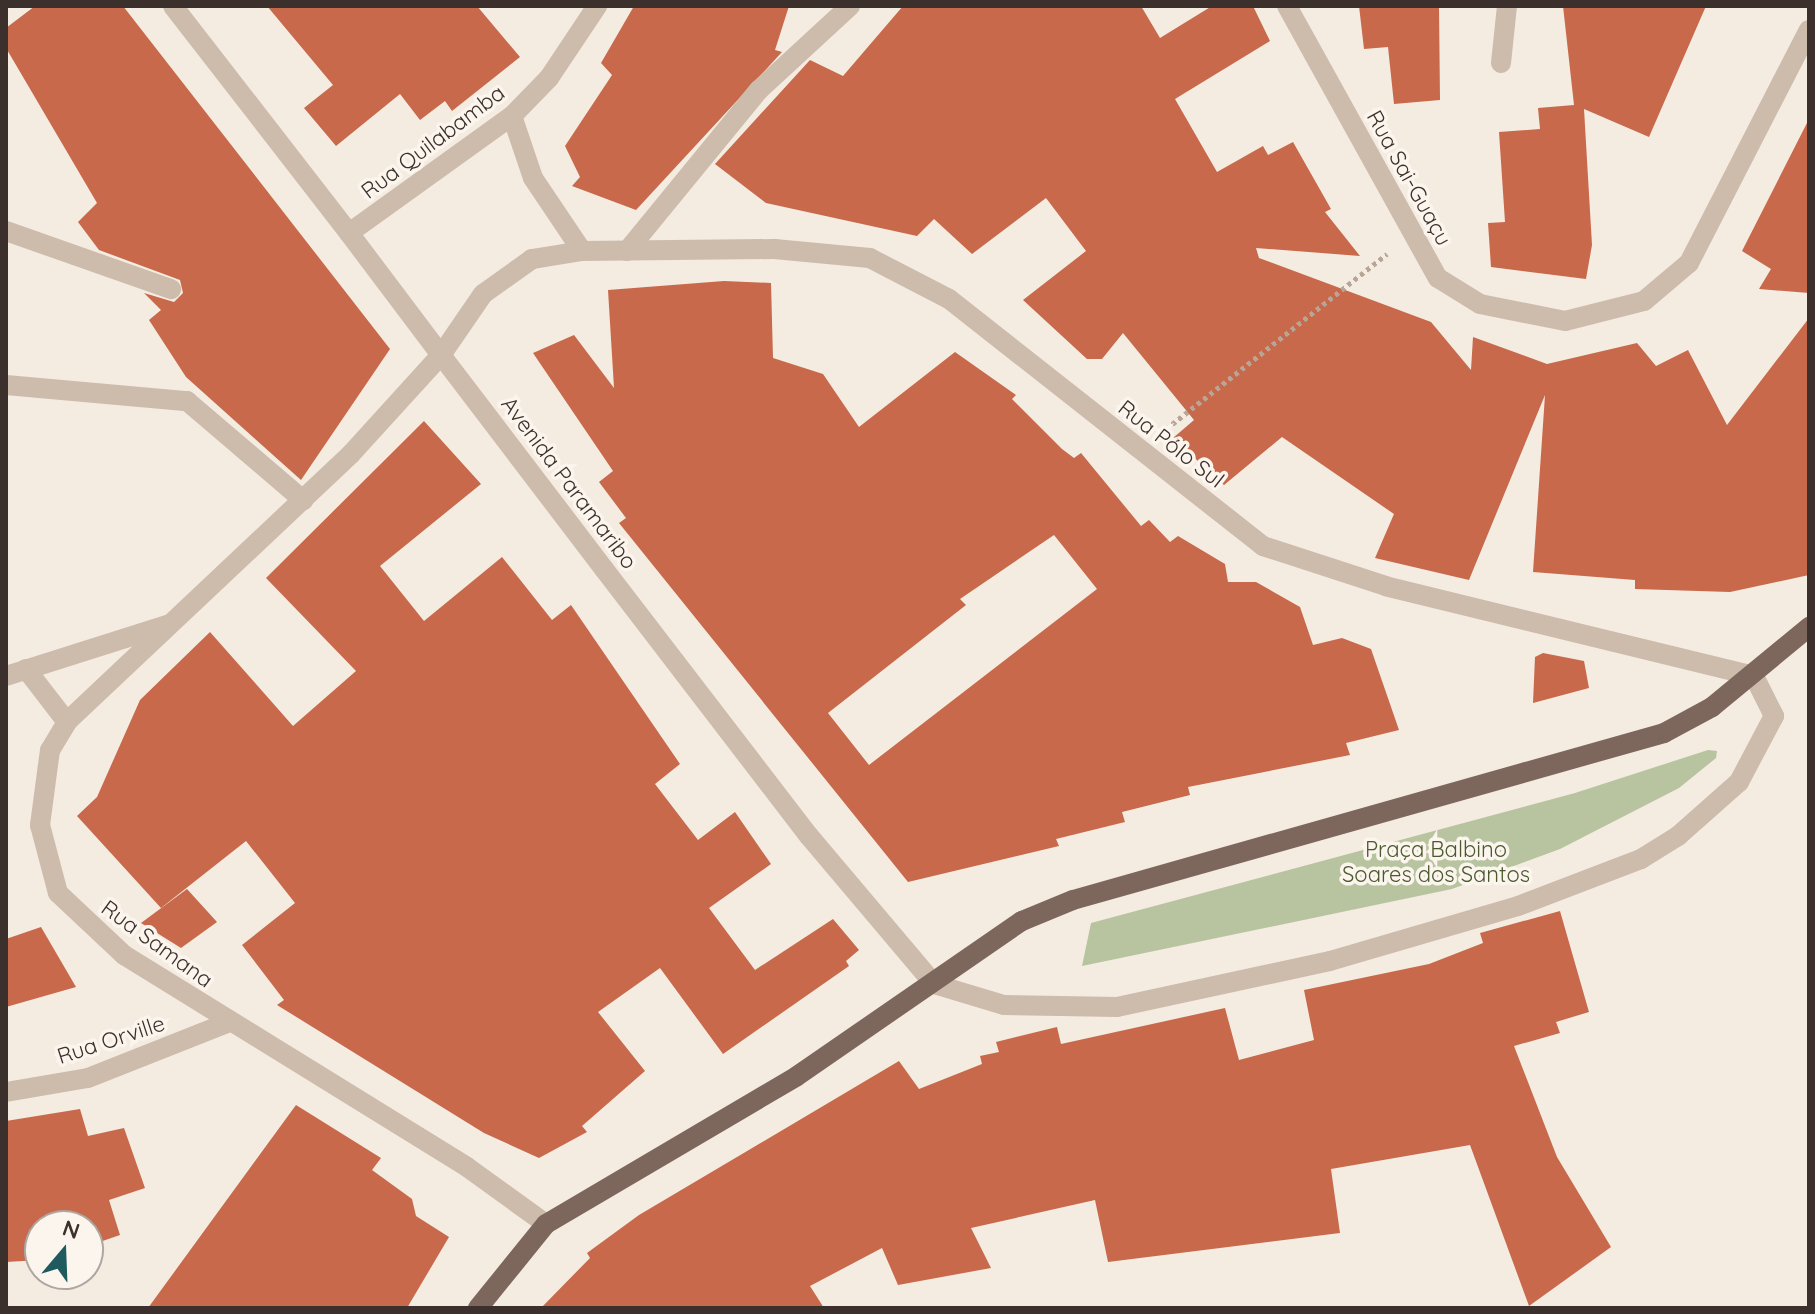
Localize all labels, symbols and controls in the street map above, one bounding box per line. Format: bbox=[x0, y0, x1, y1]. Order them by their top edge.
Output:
street label: Rua Quilabamba bbox=[356, 80, 510, 204]
street label: Rua Sai-Guaçu bbox=[1361, 106, 1457, 250]
street label: Avenida Paramaribo bbox=[496, 392, 642, 574]
street label: Rua Pólo Sul bbox=[1113, 395, 1229, 493]
park label: Praça Balbino Soares dos Santos bbox=[1342, 836, 1530, 888]
street label: Rua Samana bbox=[96, 895, 218, 993]
street label: Rua Orville bbox=[54, 1010, 168, 1070]
north arrow bbox=[24, 1210, 104, 1290]
text: N bbox=[59, 1213, 83, 1245]

